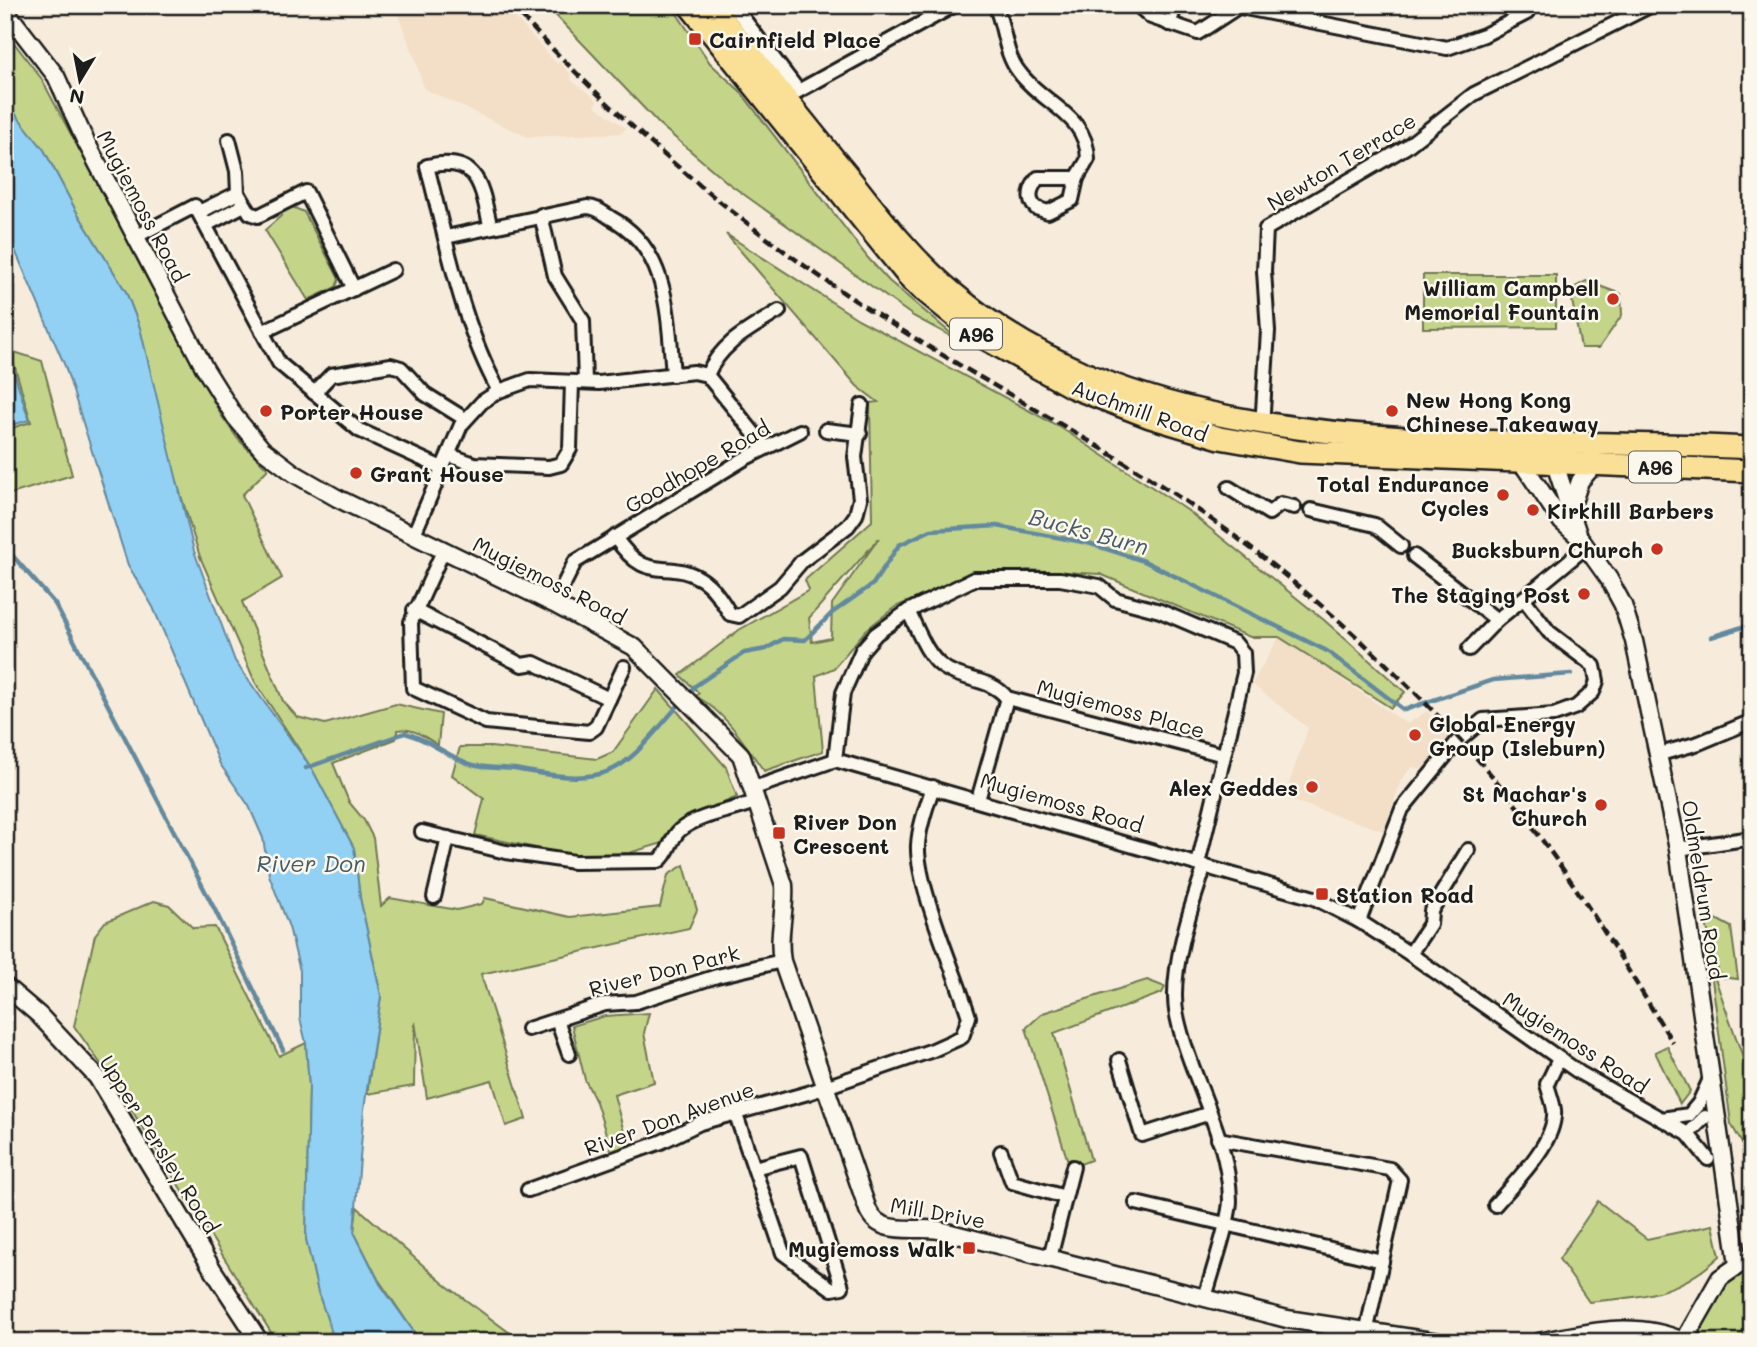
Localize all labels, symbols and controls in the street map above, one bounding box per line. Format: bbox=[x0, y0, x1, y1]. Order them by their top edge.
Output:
place label: Cairnfield Place bbox=[709, 26, 881, 53]
marker: Cairnfield Place bbox=[687, 31, 703, 47]
north arrow bbox=[46, 46, 116, 116]
text: N bbox=[68, 84, 86, 111]
street label: Newton Terrace bbox=[1262, 106, 1420, 216]
street label: Mugiemoss Road bbox=[92, 125, 194, 287]
place label: William Campbell Memorial Fountain bbox=[1404, 274, 1599, 325]
marker: William Campbell Memorial Fountain bbox=[1605, 291, 1621, 307]
road number: A96 bbox=[950, 318, 1002, 350]
street label: Auchmill Road bbox=[1068, 373, 1212, 447]
place label: New Hong Kong Chinese Takeaway bbox=[1406, 386, 1599, 438]
place label: Porter House bbox=[280, 398, 423, 425]
marker: Porter House bbox=[258, 403, 274, 419]
marker: New Hong Kong Chinese Takeaway bbox=[1384, 403, 1400, 419]
street label: Goodhope Road bbox=[620, 414, 774, 518]
road number: A96 bbox=[1629, 452, 1681, 482]
place label: Grant House bbox=[370, 460, 504, 487]
marker: Grant House bbox=[348, 465, 364, 481]
place label: Total Endurance Cycles bbox=[1317, 470, 1489, 522]
marker: Total Endurance Cycles bbox=[1495, 487, 1511, 503]
place label: Kirkhill Barbers bbox=[1547, 497, 1714, 524]
water label: Bucks Burn bbox=[1026, 501, 1152, 561]
marker: Kirkhill Barbers bbox=[1525, 502, 1541, 518]
street label: Mugiemoss Road bbox=[469, 530, 631, 630]
place label: Bucksburn Church bbox=[1451, 536, 1643, 563]
marker: Bucksburn Church bbox=[1649, 541, 1665, 557]
place label: The Staging Post bbox=[1391, 581, 1570, 608]
marker: The Staging Post bbox=[1576, 586, 1592, 602]
street label: Mugiemoss Place bbox=[1034, 673, 1208, 743]
place label: Global Energy Group (Isleburn) bbox=[1429, 710, 1605, 761]
marker: Global Energy Group (Isleburn) bbox=[1407, 727, 1423, 743]
street label: Mugiemoss Road bbox=[977, 766, 1147, 838]
place label: Alex Geddes bbox=[1168, 774, 1298, 801]
marker: Alex Geddes bbox=[1304, 779, 1320, 795]
place label: St Machar's Church bbox=[1462, 780, 1587, 831]
marker: St Machar's Church bbox=[1593, 797, 1609, 813]
street label: Oldmeldrum Road bbox=[1676, 798, 1732, 982]
place label: River Don Crescent bbox=[793, 808, 897, 859]
marker: River Don Crescent bbox=[771, 825, 787, 841]
water label: River Don bbox=[256, 848, 366, 878]
place label: Station Road bbox=[1336, 881, 1474, 908]
marker: Station Road bbox=[1314, 886, 1330, 902]
street label: River Don Park bbox=[586, 938, 742, 1002]
street label: Mugiemoss Road bbox=[1498, 985, 1654, 1099]
street label: Upper Persley Road bbox=[94, 1050, 226, 1238]
street label: River Don Avenue bbox=[580, 1075, 758, 1161]
street label: Mill Drive bbox=[888, 1190, 988, 1234]
place label: Mugiemoss Walk bbox=[788, 1235, 955, 1262]
marker: Mugiemoss Walk bbox=[961, 1240, 977, 1256]

